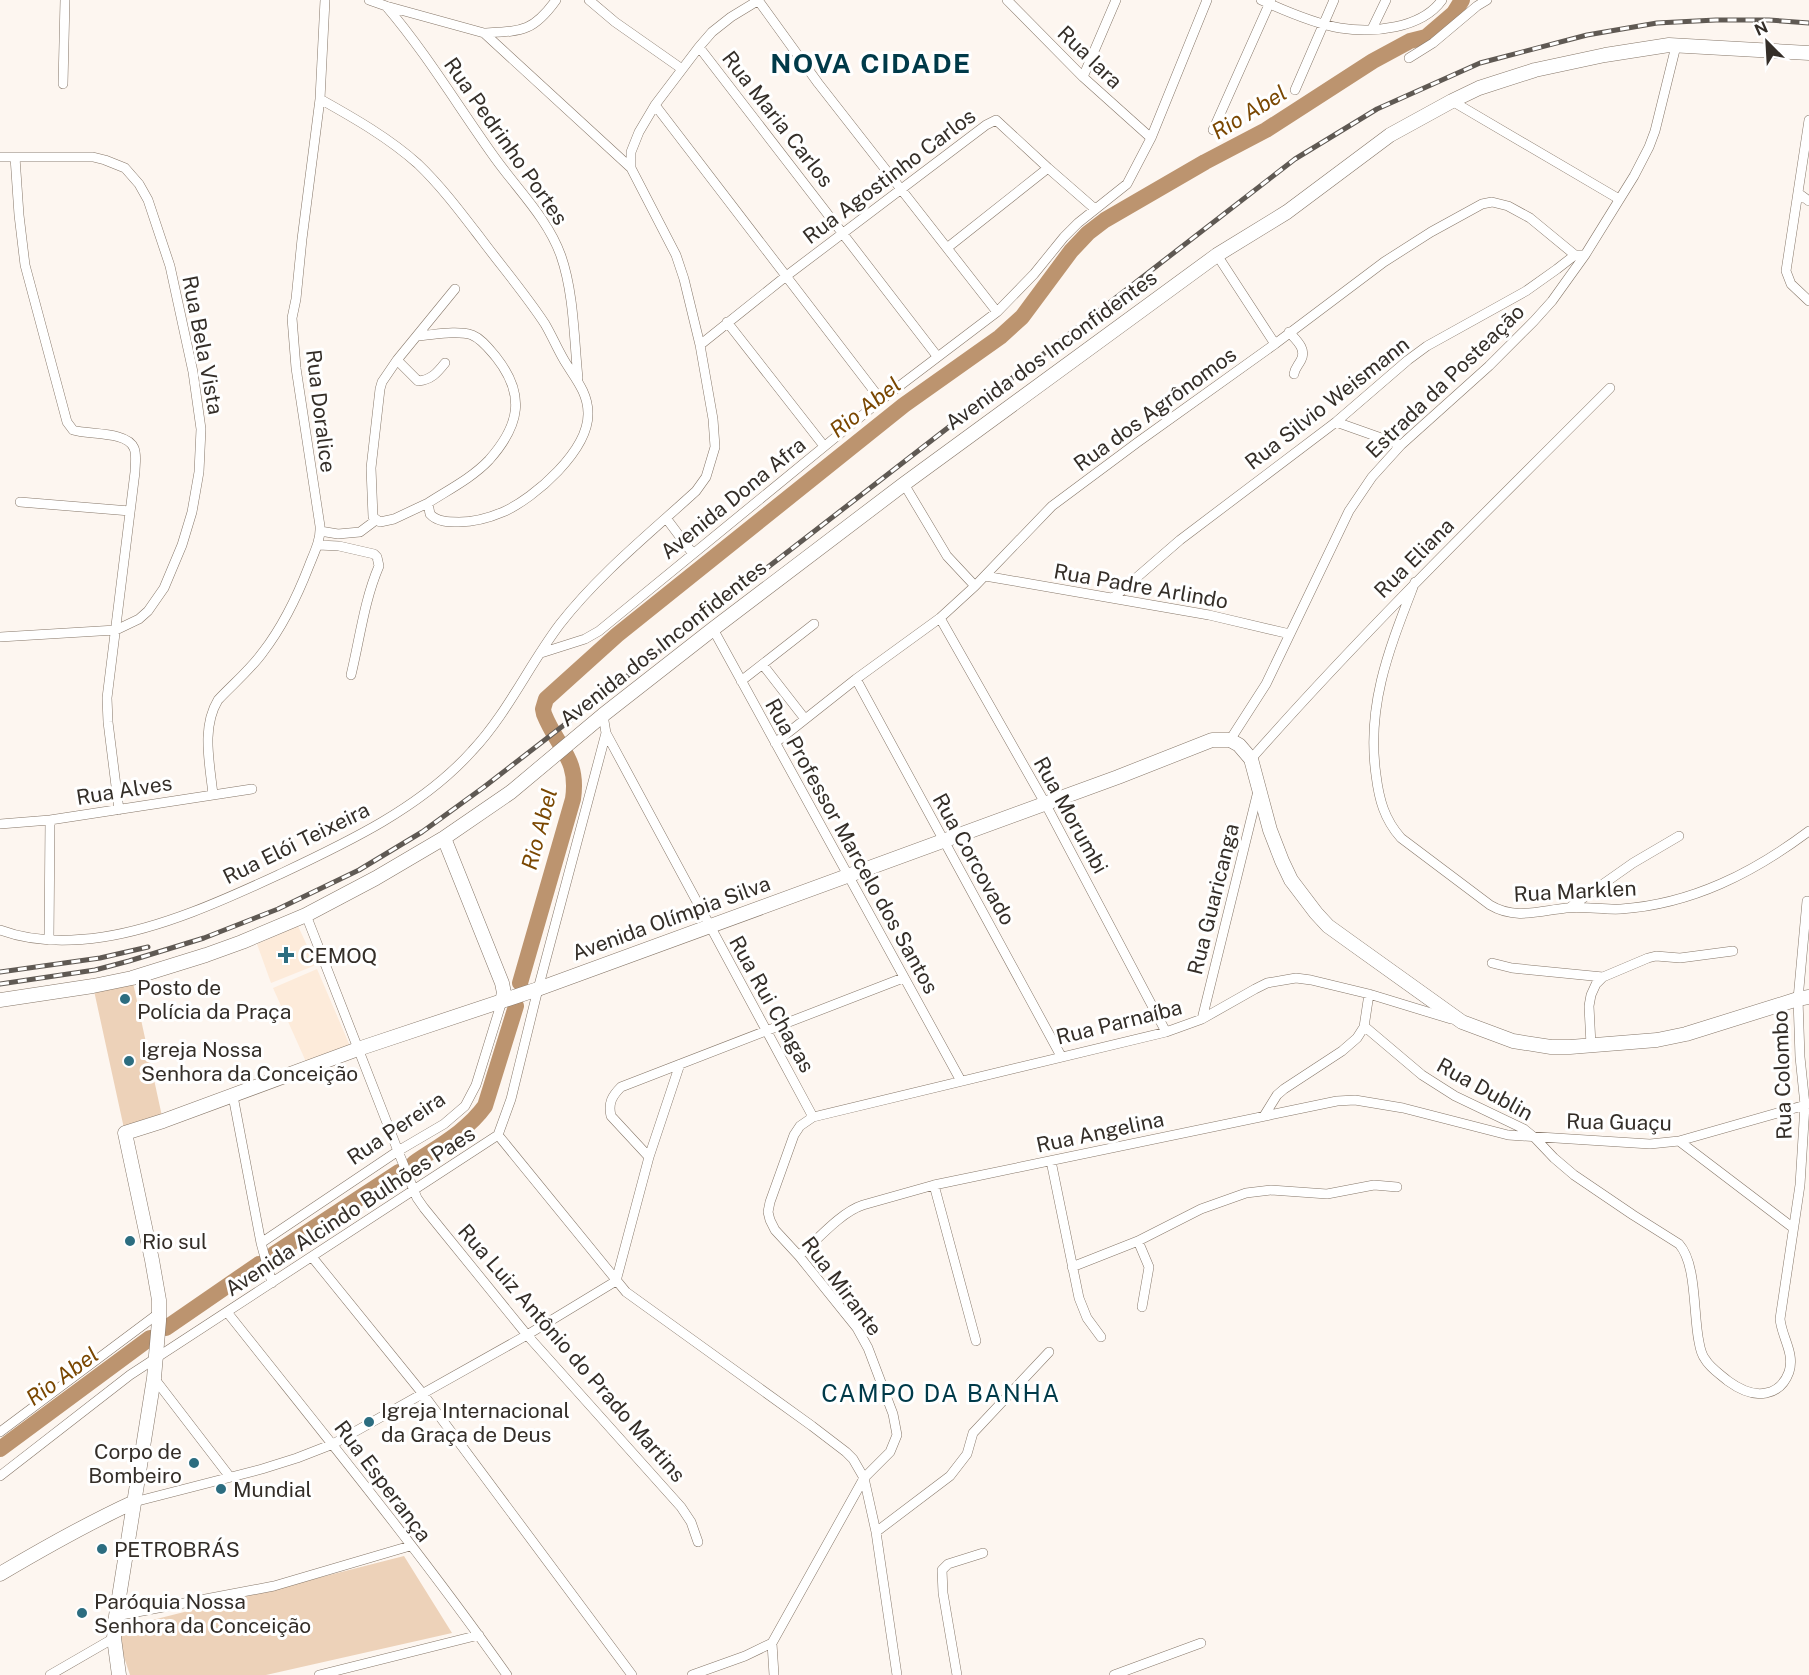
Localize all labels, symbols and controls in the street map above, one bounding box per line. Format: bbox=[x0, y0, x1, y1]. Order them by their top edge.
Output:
north arrow bbox=[1737, 12, 1797, 72]
text: N bbox=[1752, 18, 1771, 40]
street label: Rua Iara bbox=[1053, 20, 1127, 94]
street label: Rua Maria Carlos bbox=[717, 46, 839, 192]
district label: NOVA CIDADE bbox=[770, 47, 972, 79]
street label: Rua Pedrinho Portes bbox=[439, 52, 573, 230]
water label: Rio Abel bbox=[1207, 79, 1291, 145]
street label: Rua Agostinho Carlos bbox=[798, 103, 980, 249]
street label: Avenida dos Inconfidentes bbox=[940, 265, 1162, 435]
street label: Rua Bela Vista bbox=[177, 273, 229, 417]
street label: Estrada da Posteação bbox=[1361, 299, 1529, 463]
street label: Rua Silvio Weismann bbox=[1240, 331, 1414, 475]
street label: Rua dos Agrônomos bbox=[1069, 342, 1241, 476]
street label: Rua Doralice bbox=[301, 348, 341, 474]
water label: Rio Abel bbox=[824, 371, 906, 443]
street label: Avenida Dona Afra bbox=[655, 432, 811, 564]
street label: Rua Eliana bbox=[1369, 513, 1459, 603]
street label: Avenida dos Inconfidentes bbox=[555, 555, 771, 731]
street label: Rua Padre Arlindo bbox=[1052, 558, 1230, 614]
street label: Rua Professor Marcelo dos Santos bbox=[760, 694, 944, 998]
street label: Rua Morumbi bbox=[1029, 752, 1113, 878]
street label: Rua Alves bbox=[74, 770, 174, 810]
water label: Rio Abel bbox=[516, 786, 562, 872]
street label: Rua Corcovado bbox=[928, 789, 1020, 929]
street label: Rua Elói Teixeira bbox=[219, 797, 373, 889]
street label: Rua Guaricanga bbox=[1182, 821, 1244, 977]
street label: Avenida Olímpia Silva bbox=[568, 870, 774, 966]
street label: Rua Marklen bbox=[1513, 875, 1637, 907]
street label: Rua Rui Chagas bbox=[724, 931, 820, 1077]
place label: CEMOQ bbox=[300, 943, 377, 968]
marker: CEMOQ bbox=[277, 946, 295, 964]
place label: Posto de Polícia da Praça bbox=[137, 975, 291, 1024]
marker: Posto de Polícia da Praça bbox=[118, 992, 132, 1006]
street label: Rua Parnaíba bbox=[1053, 994, 1185, 1050]
street label: Rua Colombo bbox=[1767, 1010, 1797, 1140]
place label: Igreja Nossa Senhora da Conceição bbox=[141, 1037, 358, 1086]
street label: Rua Dublin bbox=[1433, 1052, 1537, 1126]
marker: Igreja Nossa Senhora da Conceição bbox=[122, 1054, 136, 1068]
street label: Rua Pereira bbox=[342, 1086, 450, 1170]
street label: Rua Angelina bbox=[1034, 1106, 1166, 1158]
street label: Rua Guaçu bbox=[1566, 1109, 1672, 1135]
street label: Avenida Alcindo Bulhões Paes bbox=[220, 1121, 480, 1301]
street label: Rua Luiz Antônio do Prado Martins bbox=[453, 1219, 691, 1487]
place label: Rio sul bbox=[142, 1229, 207, 1254]
street label: Rua Mirante bbox=[797, 1231, 887, 1341]
marker: Rio sul bbox=[123, 1234, 137, 1248]
water label: Rio Abel bbox=[21, 1341, 103, 1411]
district label: CAMPO DA BANHA bbox=[821, 1379, 1061, 1407]
place label: Igreja Internacional da Graça de Deus bbox=[381, 1398, 570, 1447]
street label: Rua Esperança bbox=[329, 1415, 437, 1547]
marker: Igreja Internacional da Graça de Deus bbox=[362, 1415, 376, 1429]
place label: Corpo de Bombeiro bbox=[88, 1439, 182, 1488]
marker: Corpo de Bombeiro bbox=[187, 1456, 201, 1470]
place label: Mundial bbox=[233, 1477, 312, 1502]
marker: Mundial bbox=[214, 1482, 228, 1496]
place label: PETROBRÁS bbox=[114, 1537, 240, 1562]
marker: PETROBRÁS bbox=[95, 1542, 109, 1556]
place label: Paróquia Nossa Senhora da Conceição bbox=[94, 1589, 311, 1638]
marker: Paróquia Nossa Senhora da Conceição bbox=[75, 1606, 89, 1620]

